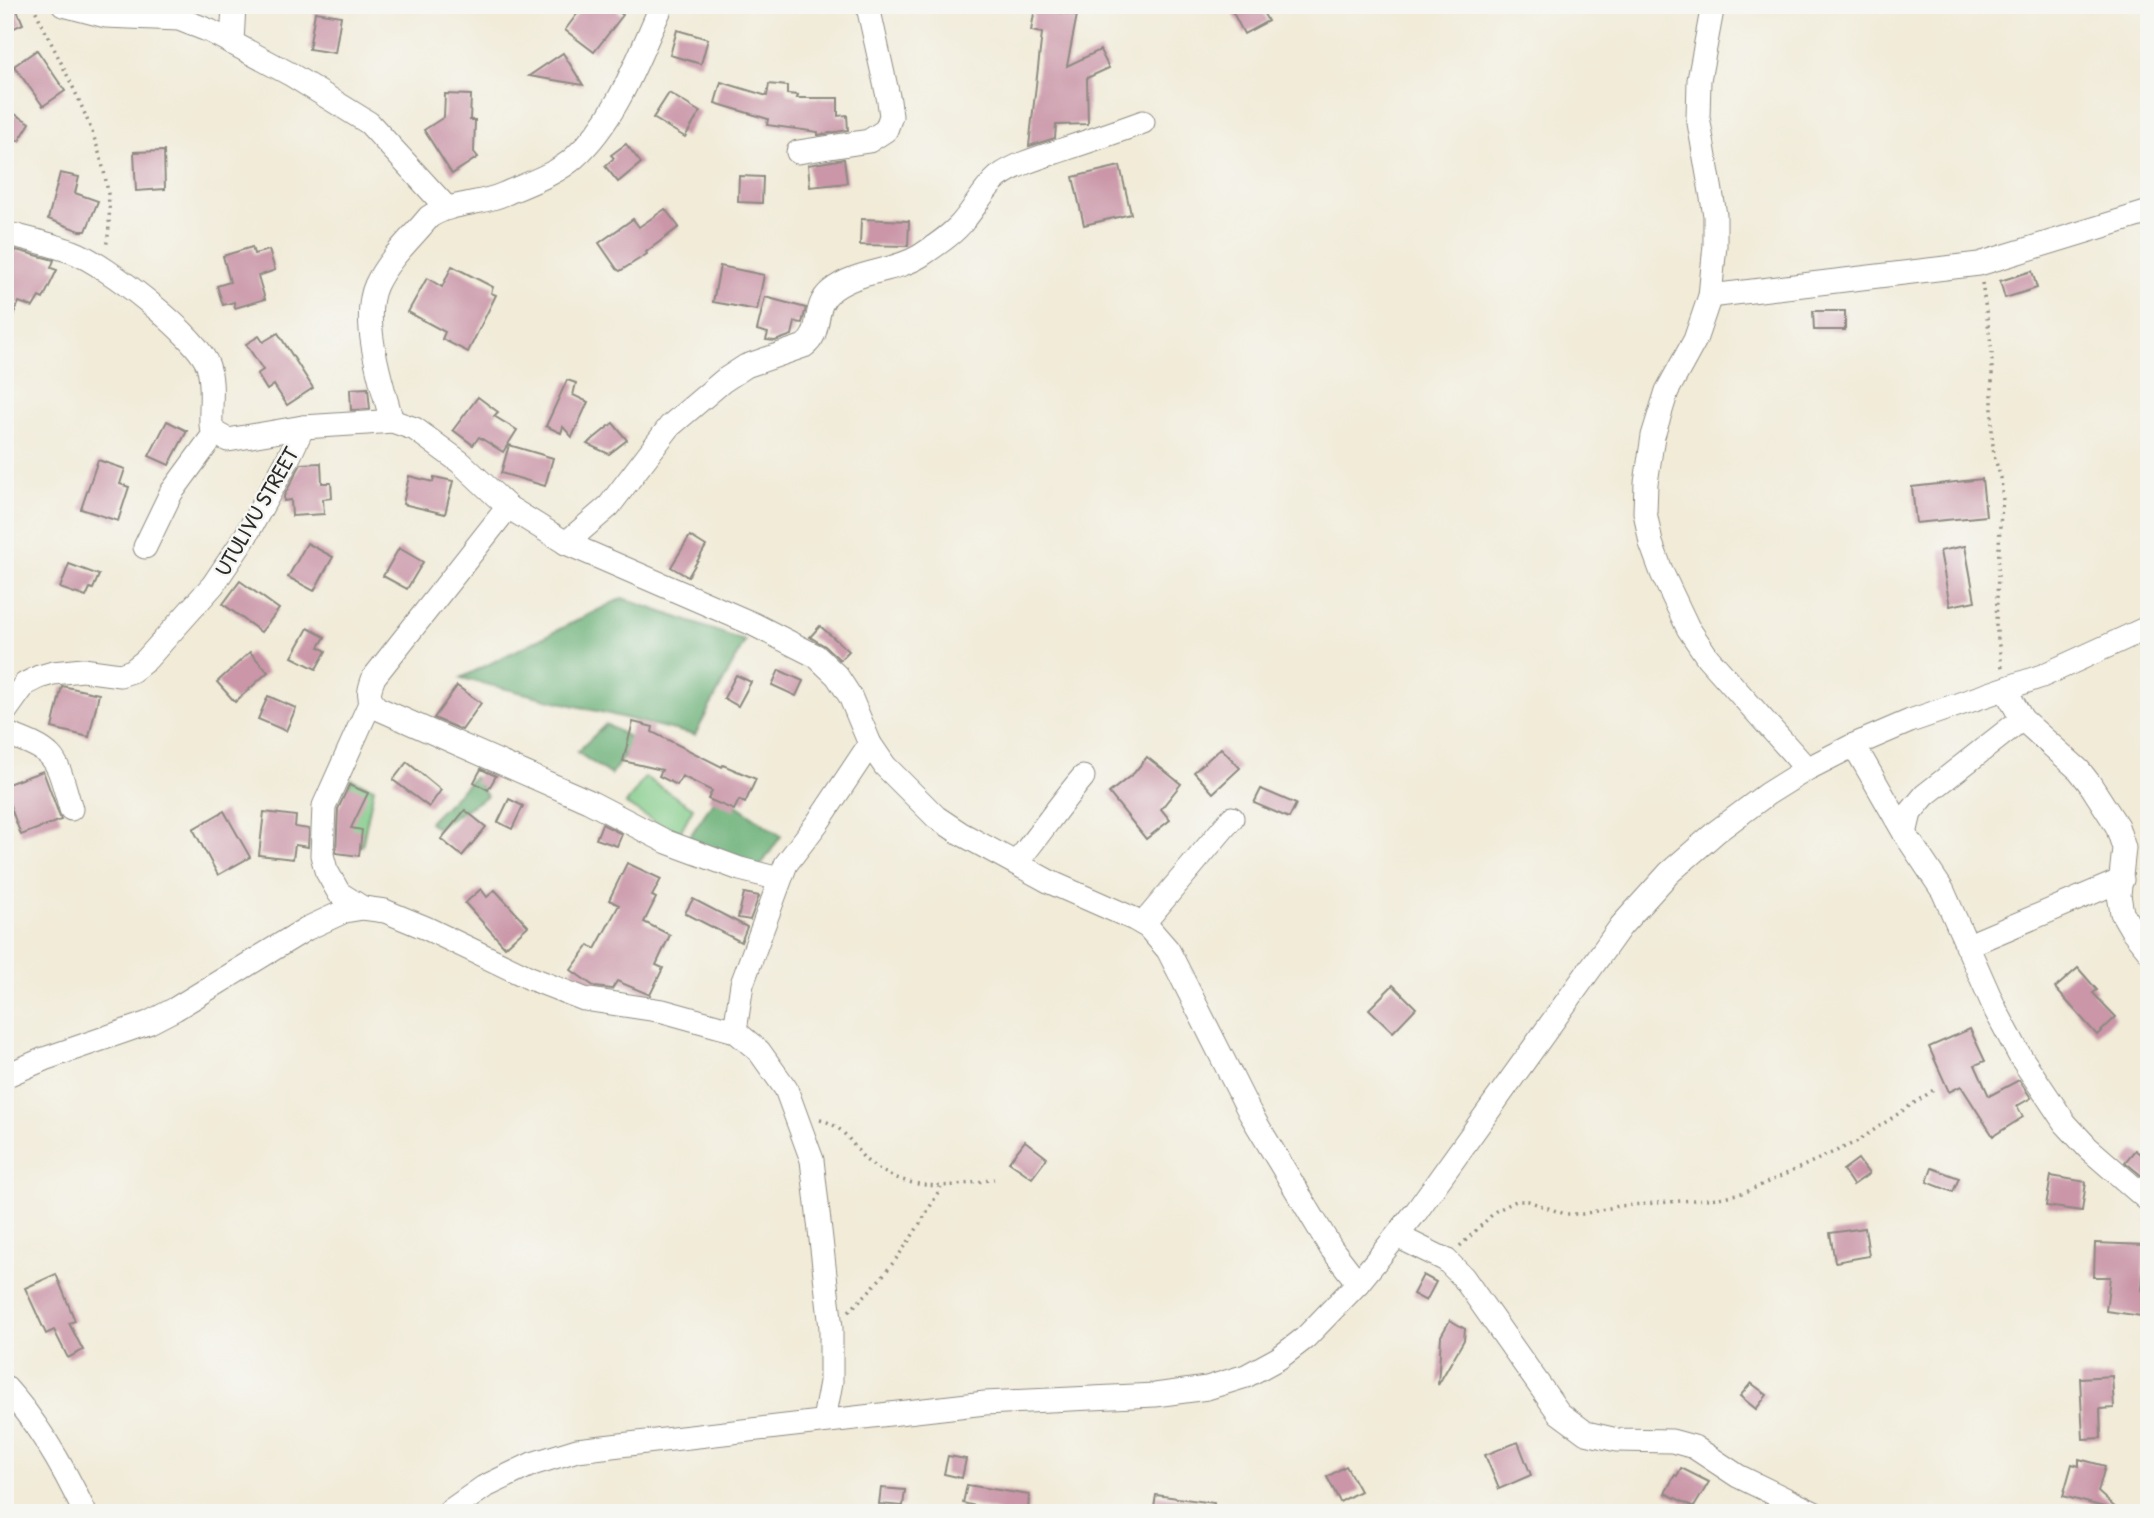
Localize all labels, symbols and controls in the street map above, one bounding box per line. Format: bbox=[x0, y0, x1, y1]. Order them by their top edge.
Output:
street label: UTULIVU STREET bbox=[207, 441, 305, 581]

